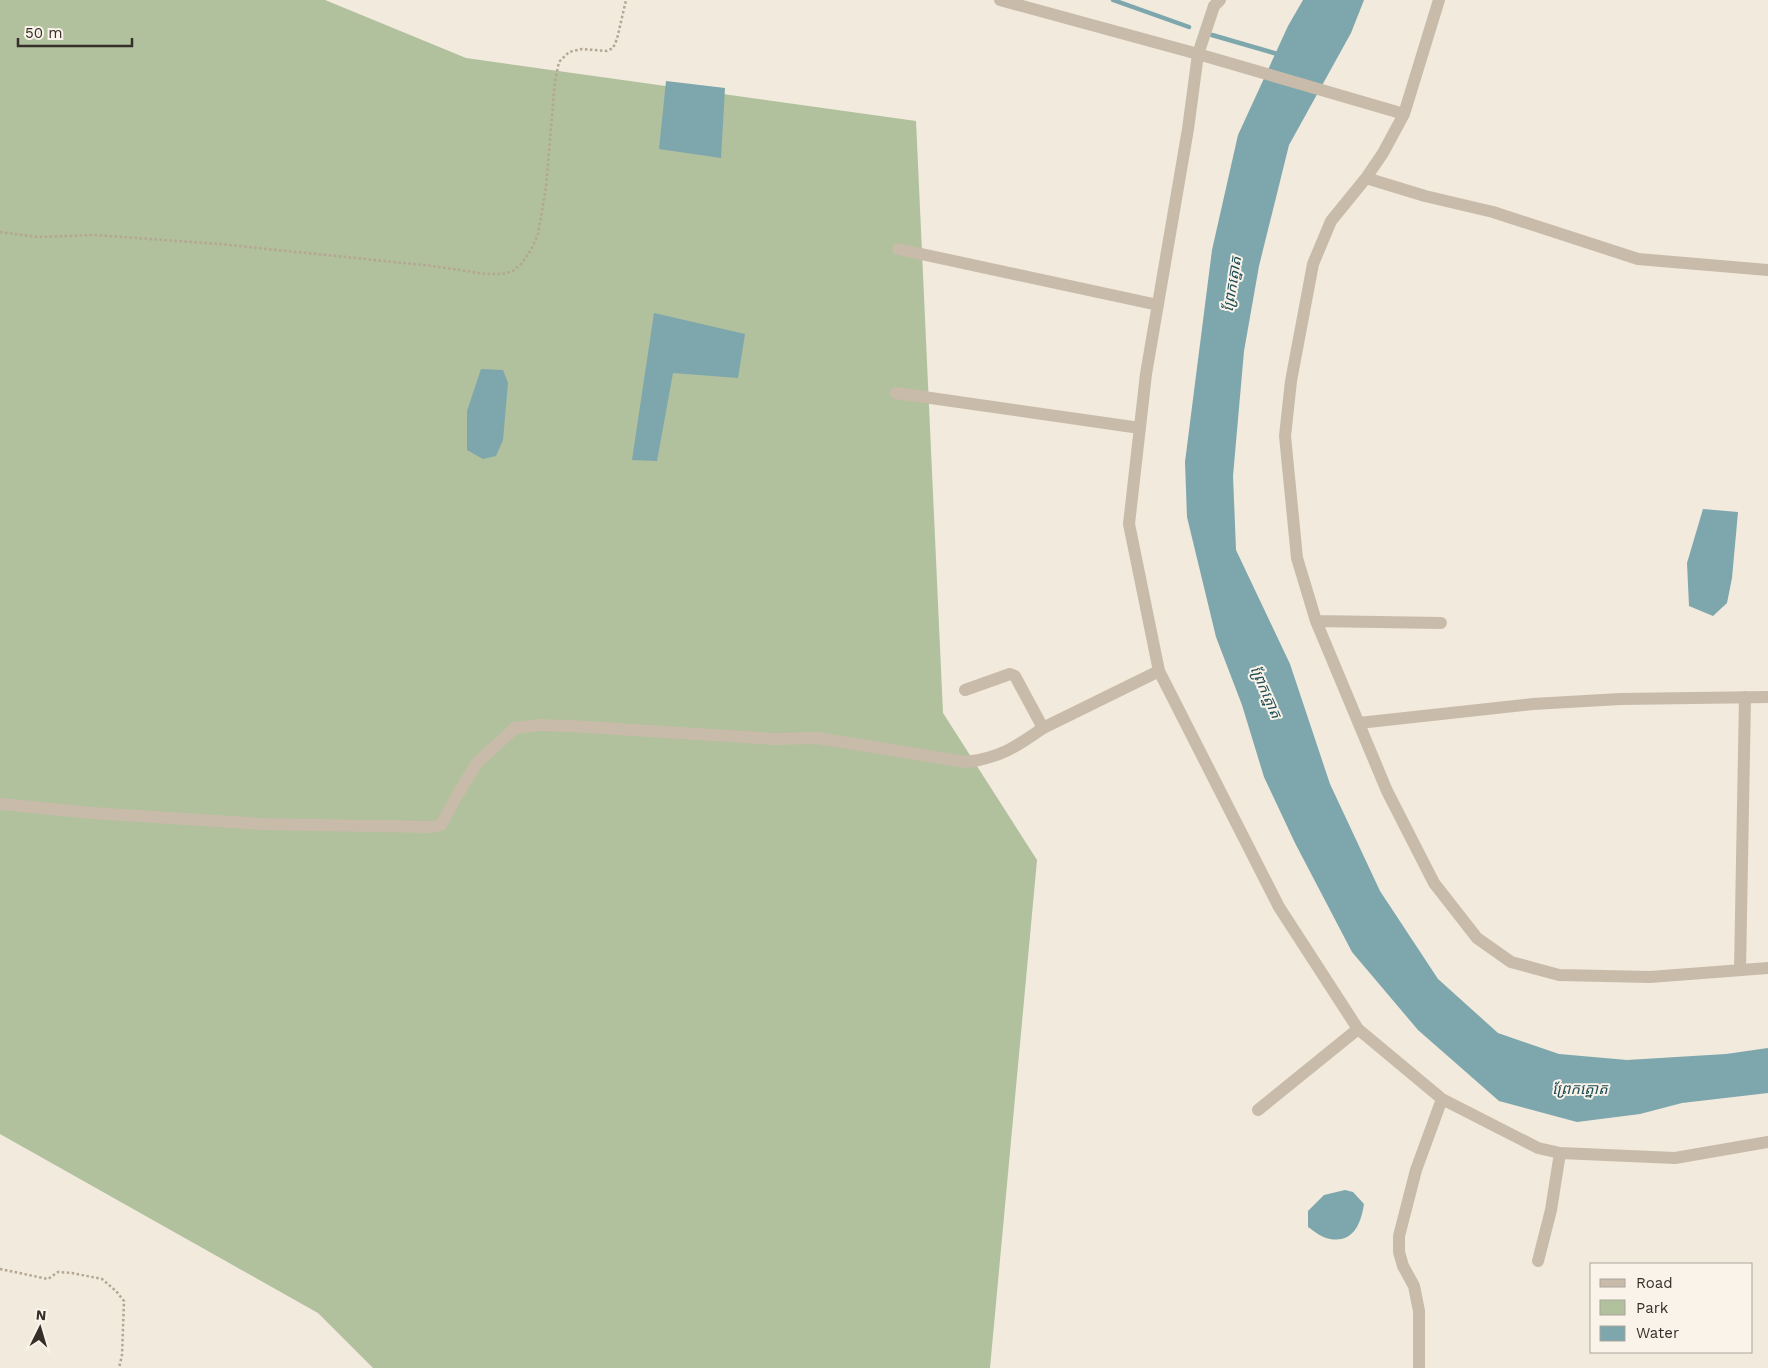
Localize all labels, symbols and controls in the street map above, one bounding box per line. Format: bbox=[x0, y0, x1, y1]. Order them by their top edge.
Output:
scale bar bbox=[18, 15, 131, 47]
text: 50 m bbox=[25, 24, 62, 42]
water label: ព្រែកត្នោត bbox=[1219, 254, 1246, 313]
water label: ព្រែកត្នោត bbox=[1246, 663, 1286, 722]
water label: ព្រែកត្នោត bbox=[1552, 1080, 1609, 1098]
legend bbox=[1590, 1263, 1753, 1353]
text: Road bbox=[1636, 1274, 1673, 1292]
text: Park bbox=[1636, 1299, 1669, 1317]
north arrow bbox=[15, 1303, 65, 1353]
text: N bbox=[35, 1307, 47, 1323]
text: Water bbox=[1636, 1324, 1679, 1342]

